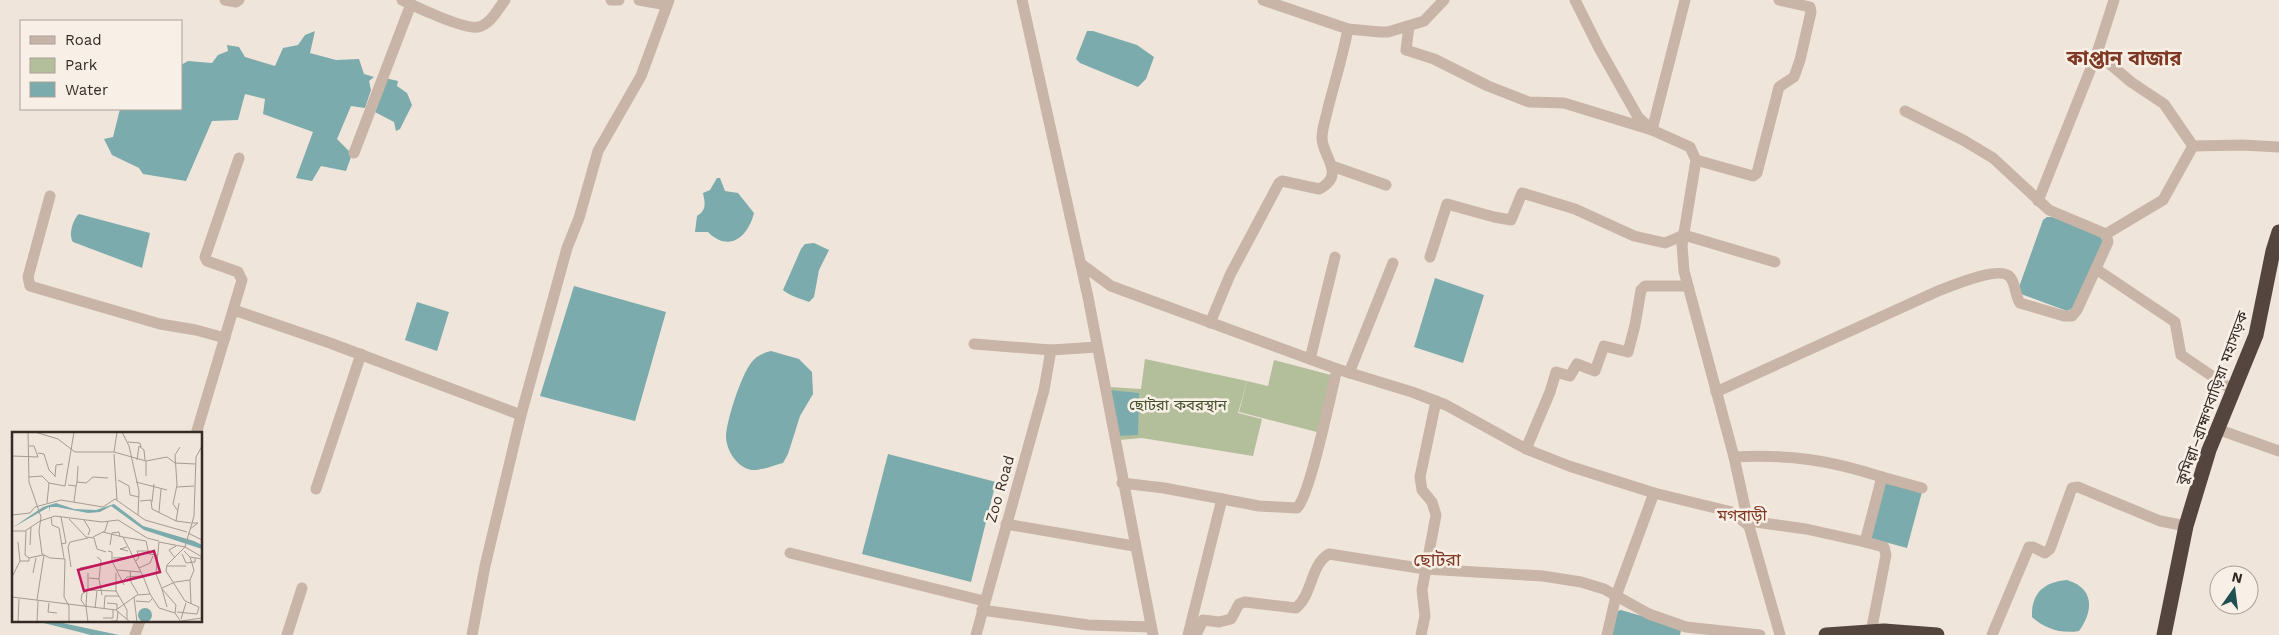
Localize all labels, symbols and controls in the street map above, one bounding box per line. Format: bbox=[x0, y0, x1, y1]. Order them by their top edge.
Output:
legend bbox=[20, 20, 182, 110]
text: Road bbox=[65, 31, 102, 49]
district label: কাপ্তান বাজার bbox=[2066, 46, 2182, 70]
text: Park bbox=[65, 56, 98, 74]
text: Water bbox=[65, 81, 108, 99]
street label: কুমিল্লা–ব্রাহ্মণবাড়িয়া মহাসড়ক bbox=[2172, 308, 2252, 488]
park label: ছোটরা কবরস্থান bbox=[1129, 396, 1228, 414]
inset map bbox=[12, 432, 202, 622]
street label: Zoo Road bbox=[982, 453, 1018, 525]
district label: মগবাড়ী bbox=[1716, 506, 1768, 525]
district label: ছোটরা bbox=[1413, 549, 1461, 570]
north arrow bbox=[2209, 565, 2259, 615]
text: N bbox=[2230, 568, 2244, 586]

